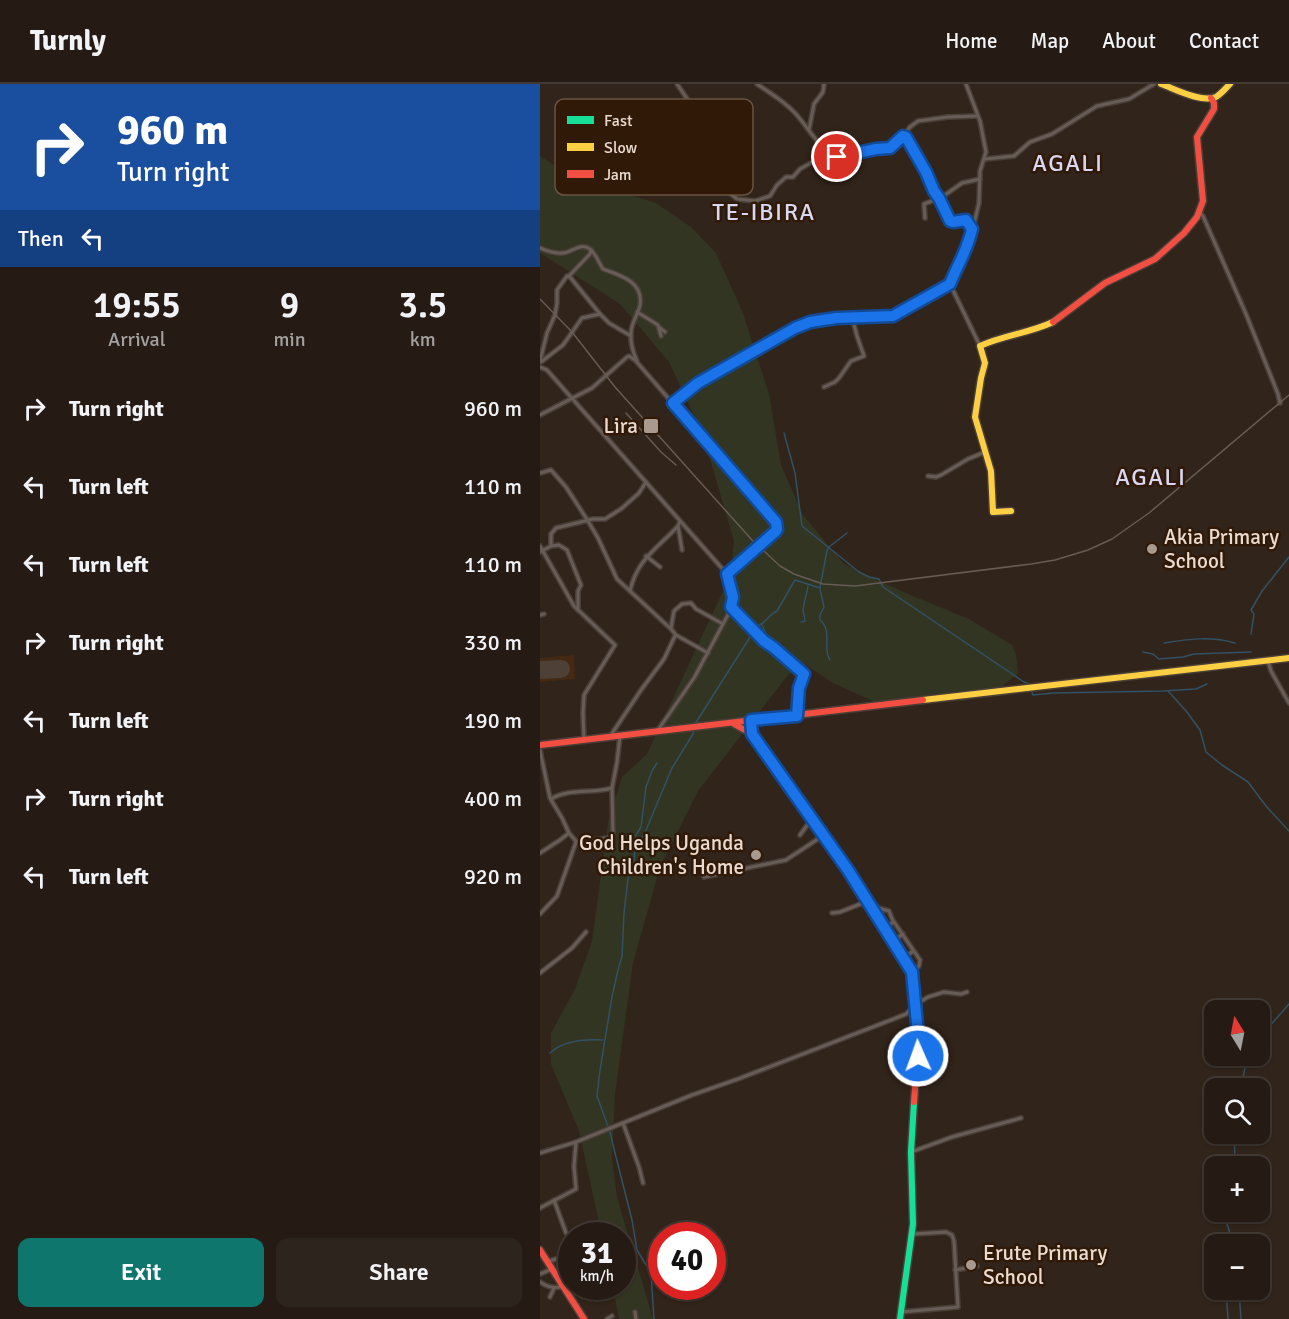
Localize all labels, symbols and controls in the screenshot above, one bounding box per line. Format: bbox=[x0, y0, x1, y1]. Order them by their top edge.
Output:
text: Turnly bbox=[30, 24, 106, 58]
text: Home bbox=[945, 28, 998, 54]
text: Map bbox=[1031, 28, 1069, 54]
text: About bbox=[1102, 28, 1156, 54]
text: Contact bbox=[1189, 28, 1259, 54]
legend bbox=[555, 99, 753, 195]
text: 960 m bbox=[117, 105, 228, 156]
icon: right bbox=[18, 108, 96, 186]
text: Fast bbox=[604, 111, 633, 131]
pin bbox=[811, 131, 862, 182]
text: Slow bbox=[604, 138, 638, 158]
icon: arrive bbox=[820, 140, 853, 173]
district label: AGALI bbox=[1032, 148, 1104, 178]
text: Turn right bbox=[117, 156, 230, 189]
text: Jam bbox=[604, 165, 632, 185]
district label: TE-IBIRA bbox=[712, 197, 816, 227]
icon: left bbox=[76, 222, 109, 255]
text: Then bbox=[18, 225, 64, 252]
text: 19:55 bbox=[93, 283, 181, 328]
text: 9 bbox=[280, 283, 299, 328]
text: 3.5 bbox=[398, 283, 447, 328]
text: Arrival bbox=[108, 327, 166, 352]
text: min bbox=[273, 327, 306, 352]
text: km bbox=[410, 327, 436, 352]
icon: right bbox=[18, 392, 51, 425]
text: Turn right bbox=[69, 395, 164, 422]
text: 960 m bbox=[464, 395, 522, 422]
place label: Lira bbox=[604, 413, 638, 439]
marker: Lira bbox=[642, 417, 660, 435]
district label: AGALI bbox=[1115, 462, 1187, 492]
icon: left bbox=[18, 470, 51, 503]
text: Turn left bbox=[69, 473, 149, 500]
text: 110 m bbox=[464, 473, 522, 500]
place label: Akia Primary School bbox=[1164, 524, 1279, 574]
marker: Akia Primary School bbox=[1145, 542, 1159, 556]
icon: left bbox=[18, 548, 51, 581]
text: Turn left bbox=[69, 551, 149, 578]
text: 110 m bbox=[464, 551, 522, 578]
icon: right bbox=[18, 626, 51, 659]
text: Turn right bbox=[69, 629, 164, 656]
text: 330 m bbox=[464, 629, 522, 656]
icon: left bbox=[18, 704, 51, 737]
text: Turn left bbox=[69, 707, 149, 734]
text: 190 m bbox=[464, 707, 522, 734]
icon: right bbox=[18, 782, 51, 815]
text: Turn right bbox=[69, 785, 164, 812]
text: 400 m bbox=[464, 785, 522, 812]
place label: God Helps Uganda Children's Home bbox=[579, 830, 744, 880]
marker: God Helps Uganda Children's Home bbox=[749, 848, 763, 862]
icon: left bbox=[18, 860, 51, 893]
text: Turn left bbox=[69, 863, 149, 890]
text: 920 m bbox=[464, 863, 522, 890]
north arrow bbox=[1204, 1000, 1270, 1066]
map controls bbox=[1204, 1000, 1270, 1300]
position arrow bbox=[886, 1024, 950, 1088]
button: search bbox=[1204, 1078, 1270, 1144]
button: + bbox=[1204, 1156, 1270, 1222]
speed limit sign: 40 bbox=[648, 1222, 726, 1300]
button: − bbox=[1204, 1234, 1270, 1300]
text: 31 bbox=[581, 1235, 613, 1272]
button: Exit bbox=[18, 1238, 264, 1307]
button: Share bbox=[276, 1238, 522, 1307]
place label: Erute Primary School bbox=[983, 1240, 1107, 1290]
marker: Erute Primary School bbox=[964, 1258, 978, 1272]
text: km/h bbox=[580, 1267, 614, 1285]

